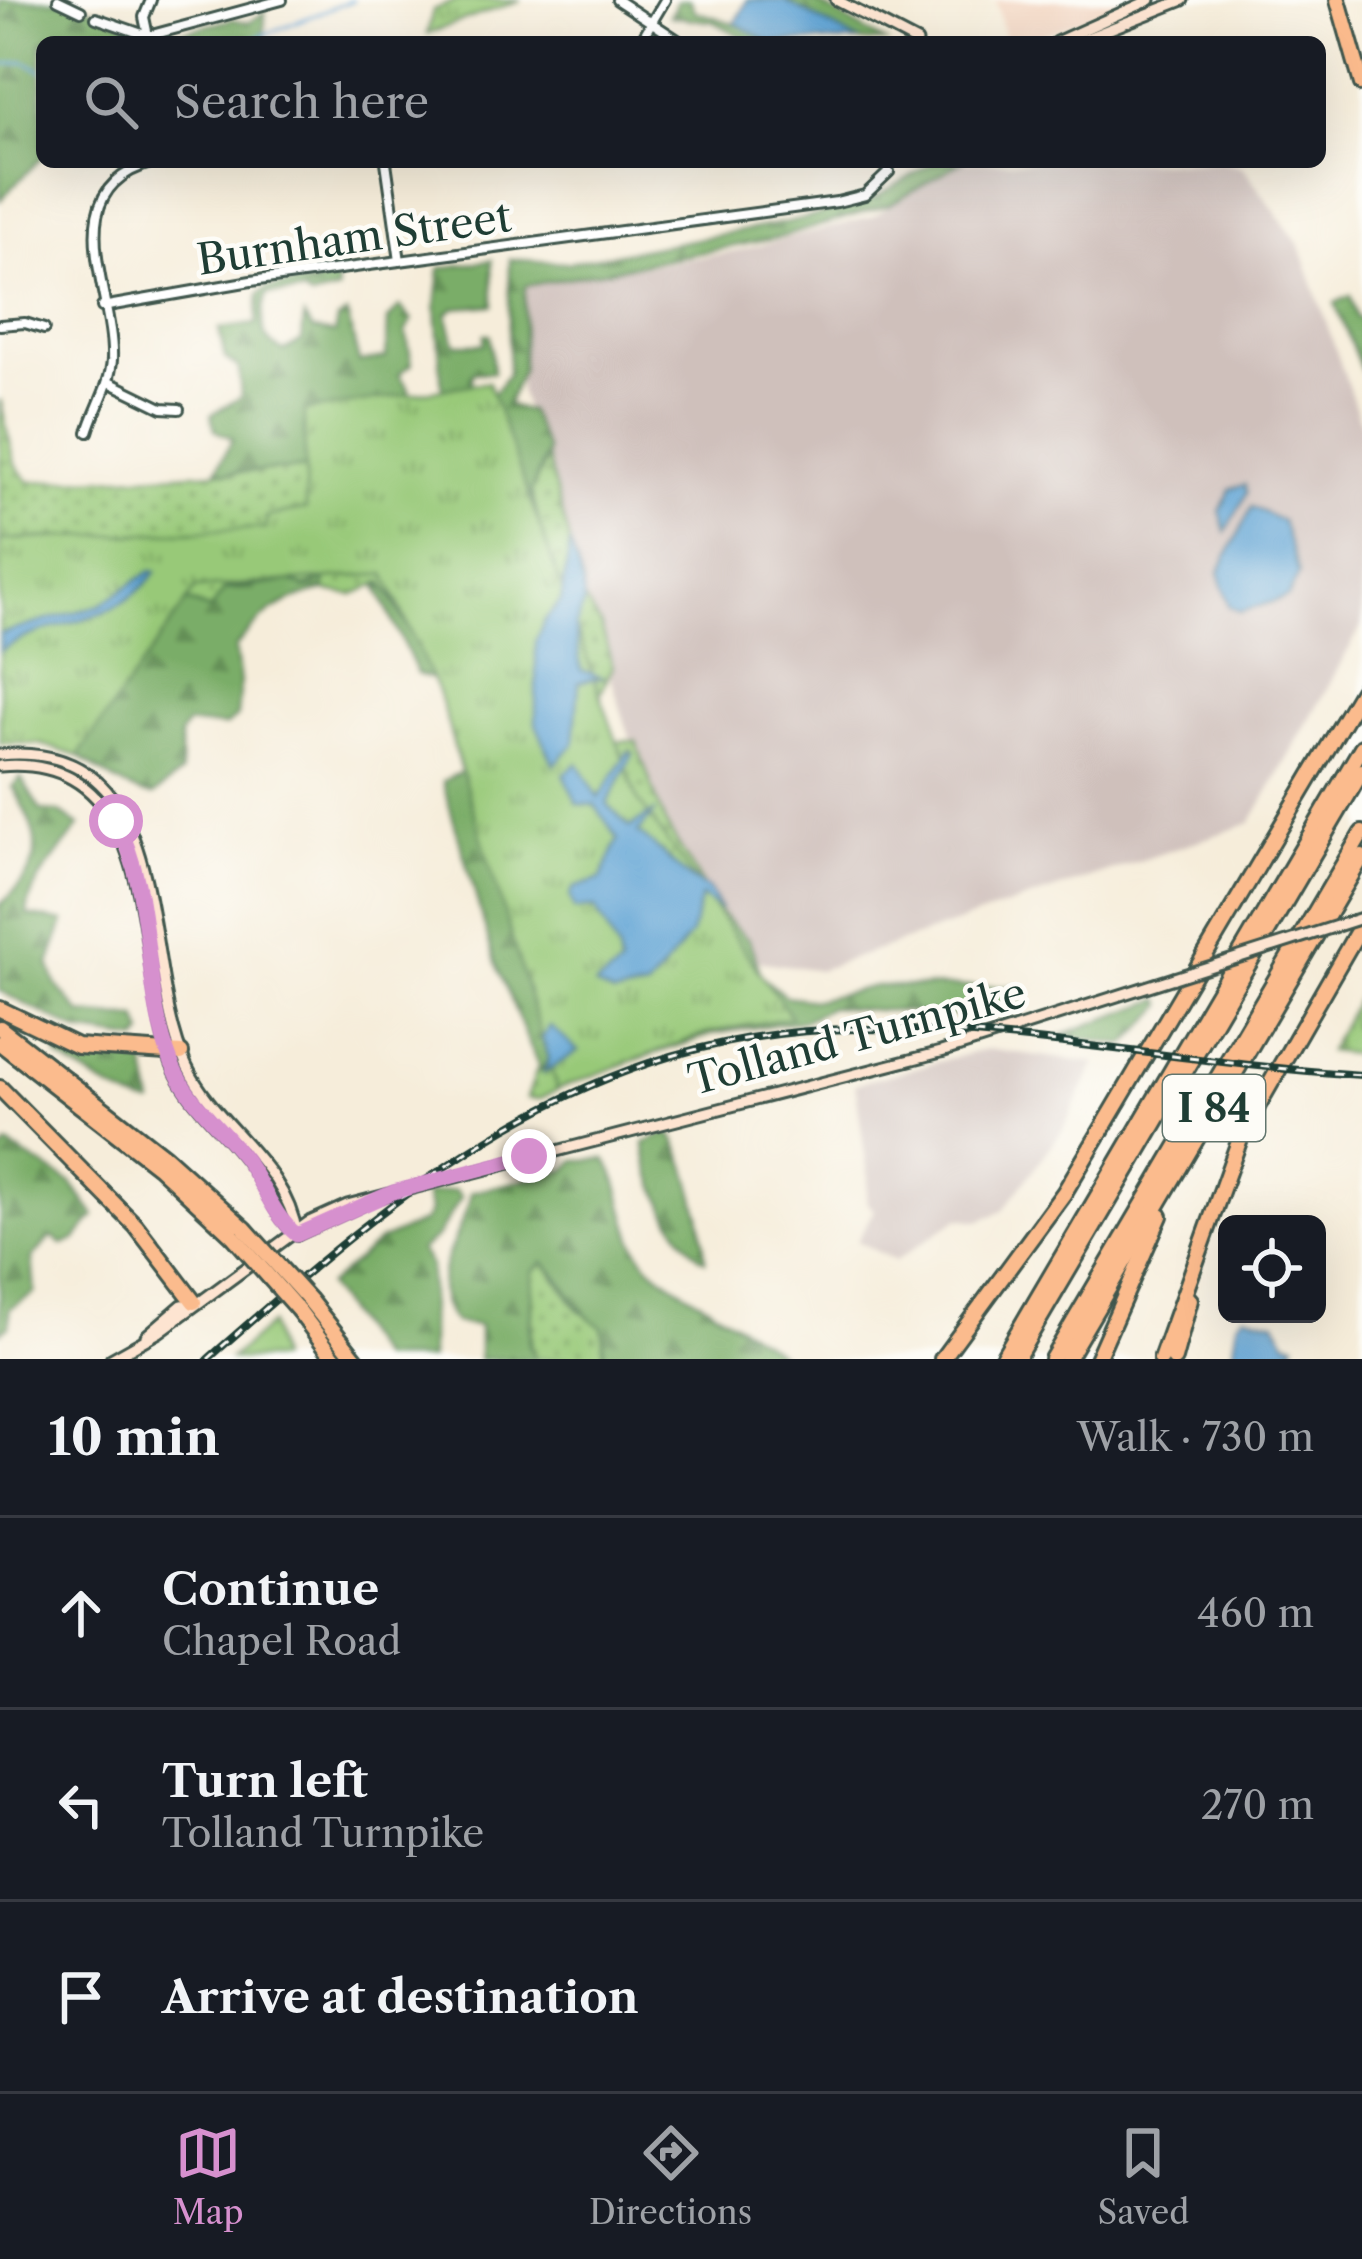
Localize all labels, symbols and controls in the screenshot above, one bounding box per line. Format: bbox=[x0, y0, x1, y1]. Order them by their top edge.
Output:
search box bbox=[36, 36, 1326, 168]
icon: search bbox=[78, 69, 144, 135]
text: Search here bbox=[174, 74, 429, 130]
street label: Burnham Street bbox=[193, 190, 515, 286]
route start bbox=[89, 794, 143, 848]
street label: Tolland Turnpike bbox=[683, 966, 1031, 1106]
road number: I 84 bbox=[1163, 1075, 1265, 1141]
route end bbox=[502, 1129, 556, 1183]
map controls bbox=[1218, 1215, 1326, 1323]
button: locate bbox=[1218, 1215, 1326, 1323]
text: 10 min bbox=[48, 1406, 220, 1468]
text: Walk · 730 m bbox=[1077, 1413, 1314, 1461]
text: Continue bbox=[162, 1561, 379, 1617]
icon: ahead bbox=[48, 1580, 114, 1646]
text: 460 m bbox=[1197, 1589, 1314, 1637]
text: Chapel Road bbox=[162, 1617, 401, 1665]
text: Turn left bbox=[162, 1753, 368, 1809]
icon: left bbox=[48, 1772, 114, 1838]
text: 270 m bbox=[1201, 1781, 1314, 1829]
text: Tolland Turnpike bbox=[162, 1809, 484, 1857]
icon: arrive bbox=[48, 1964, 114, 2030]
text: Arrive at destination bbox=[162, 1969, 639, 2025]
tab: Map bbox=[173, 2120, 244, 2233]
tab: Directions bbox=[589, 2120, 752, 2233]
tab: Saved bbox=[1098, 2120, 1189, 2233]

